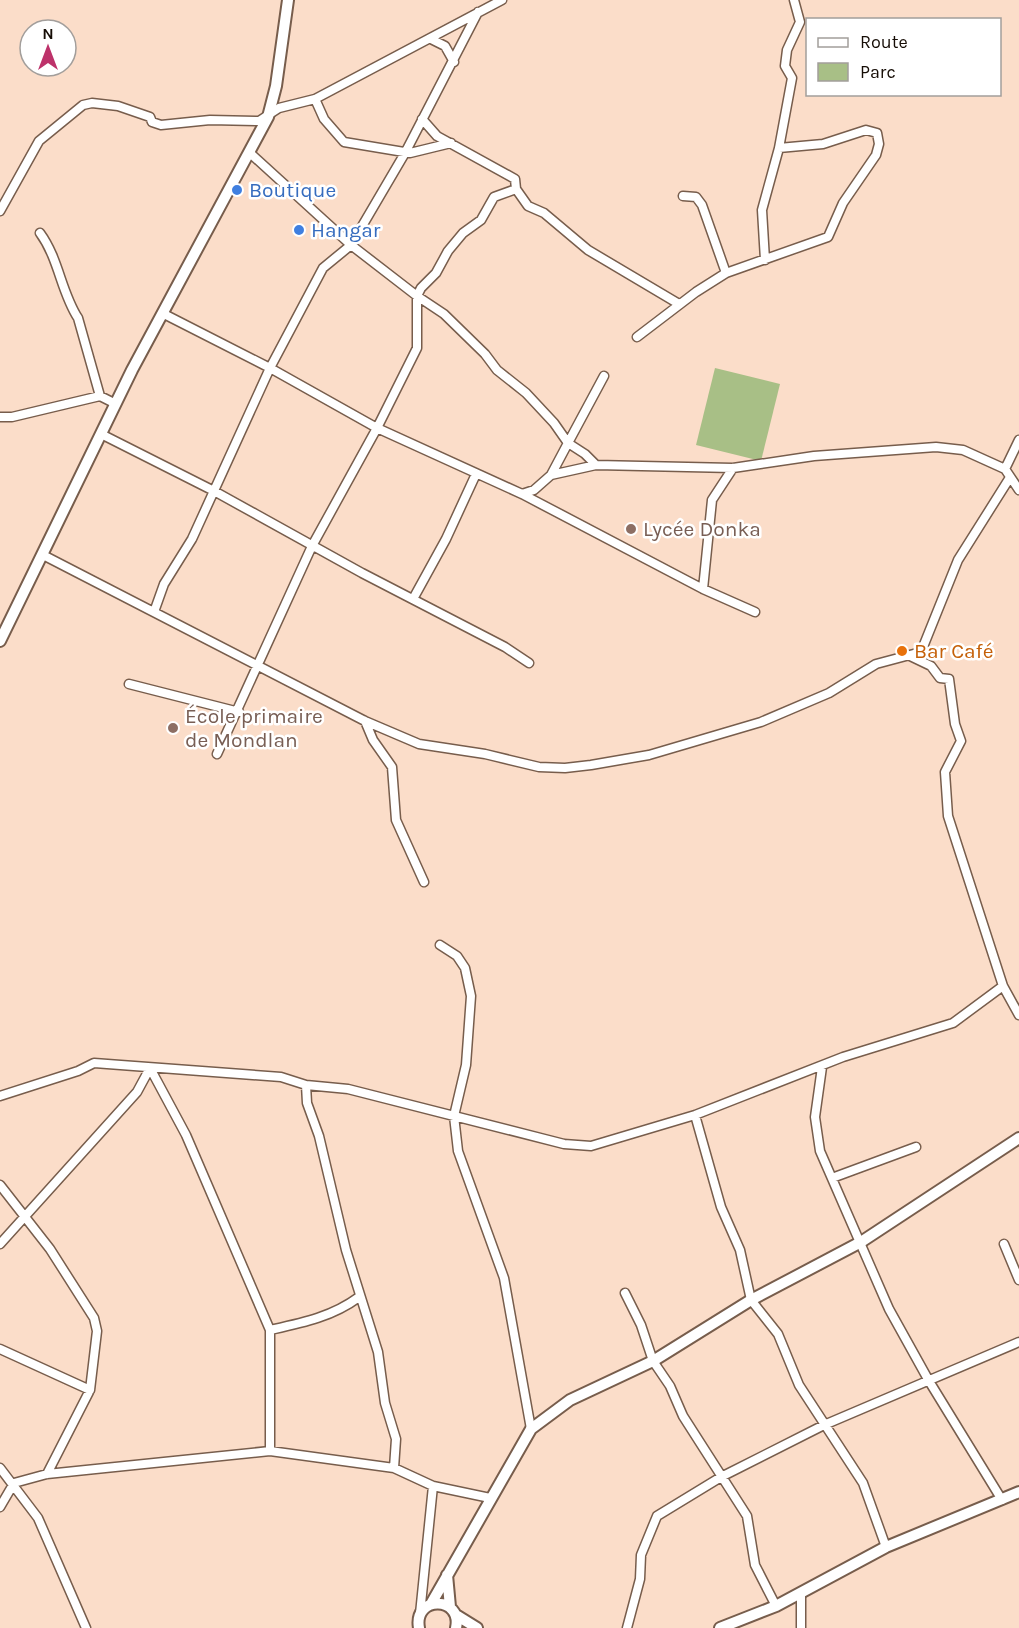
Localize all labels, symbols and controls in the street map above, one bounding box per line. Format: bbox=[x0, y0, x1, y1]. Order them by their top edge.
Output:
north arrow bbox=[18, 18, 78, 78]
legend bbox=[806, 18, 1001, 96]
text: N bbox=[42, 24, 54, 43]
text: Route bbox=[860, 31, 908, 53]
text: Parc bbox=[860, 61, 896, 83]
place label: Boutique bbox=[249, 178, 336, 202]
marker: Boutique bbox=[230, 183, 244, 197]
place label: Hangar bbox=[311, 218, 381, 242]
marker: Hangar bbox=[292, 223, 306, 237]
place label: Lycée Donka bbox=[643, 517, 761, 541]
marker: Lycée Donka bbox=[624, 522, 638, 536]
place label: Bar Café bbox=[914, 639, 994, 663]
marker: Bar Café bbox=[895, 644, 909, 658]
place label: École primaire de Mondlan bbox=[185, 704, 323, 752]
marker: École primaire de Mondlan bbox=[166, 721, 180, 735]

